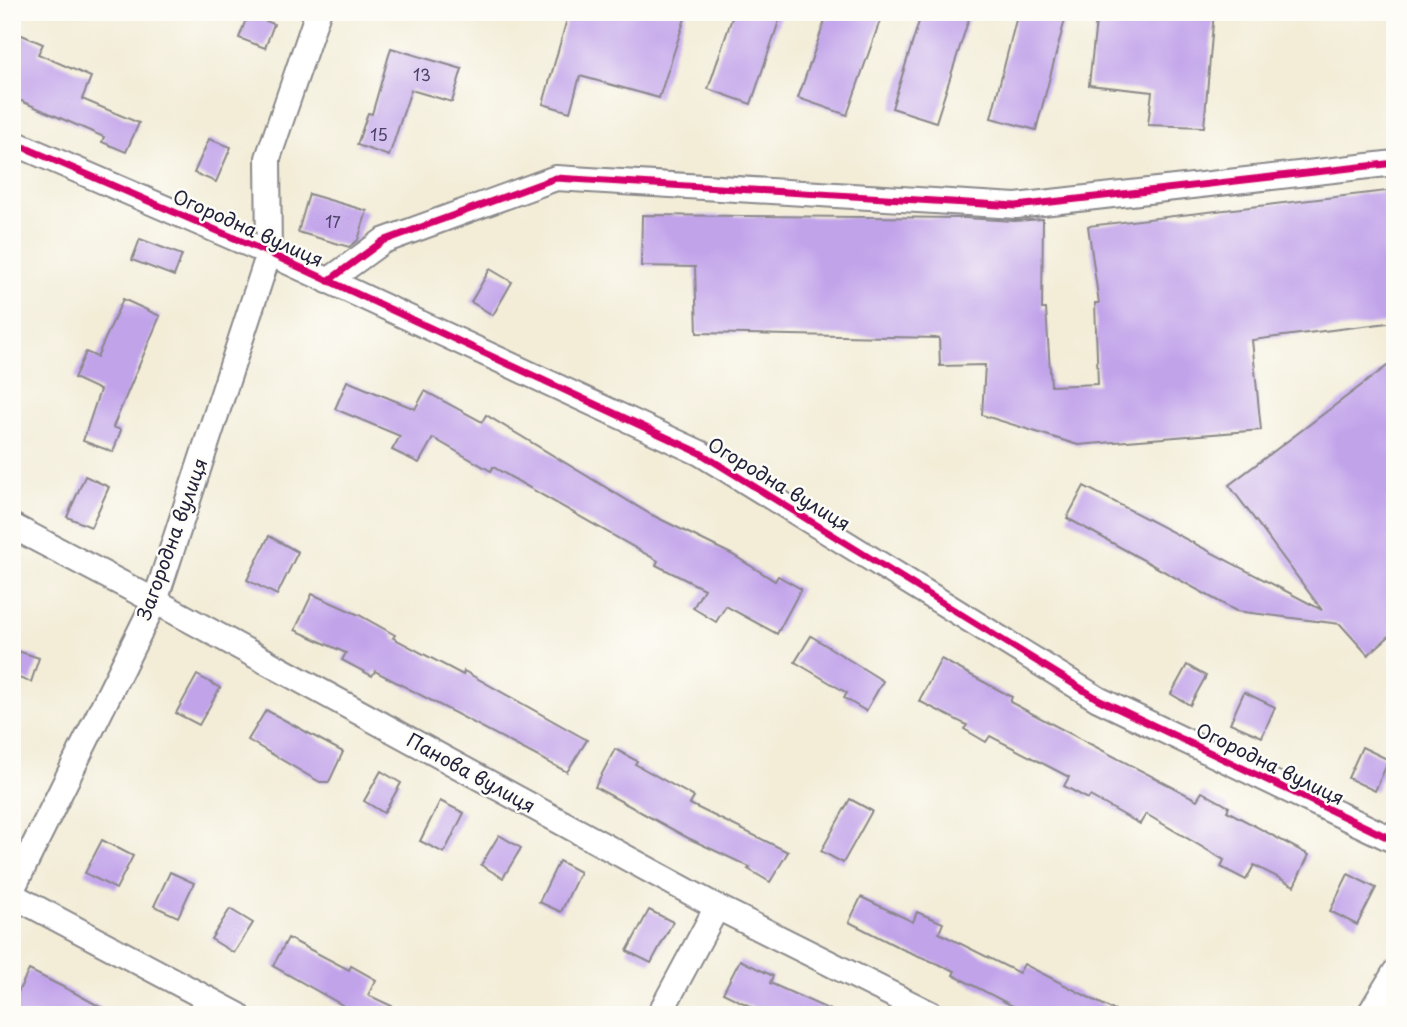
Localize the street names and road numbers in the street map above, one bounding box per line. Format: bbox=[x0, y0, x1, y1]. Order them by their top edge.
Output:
street label: Огородна вулиця bbox=[169, 181, 328, 273]
street label: Огородна вулиця bbox=[703, 429, 856, 537]
street label: Загородна вулиця bbox=[129, 454, 213, 623]
street label: Огородна вулиця bbox=[1192, 715, 1349, 811]
street label: Панова вулиця bbox=[402, 725, 541, 819]

